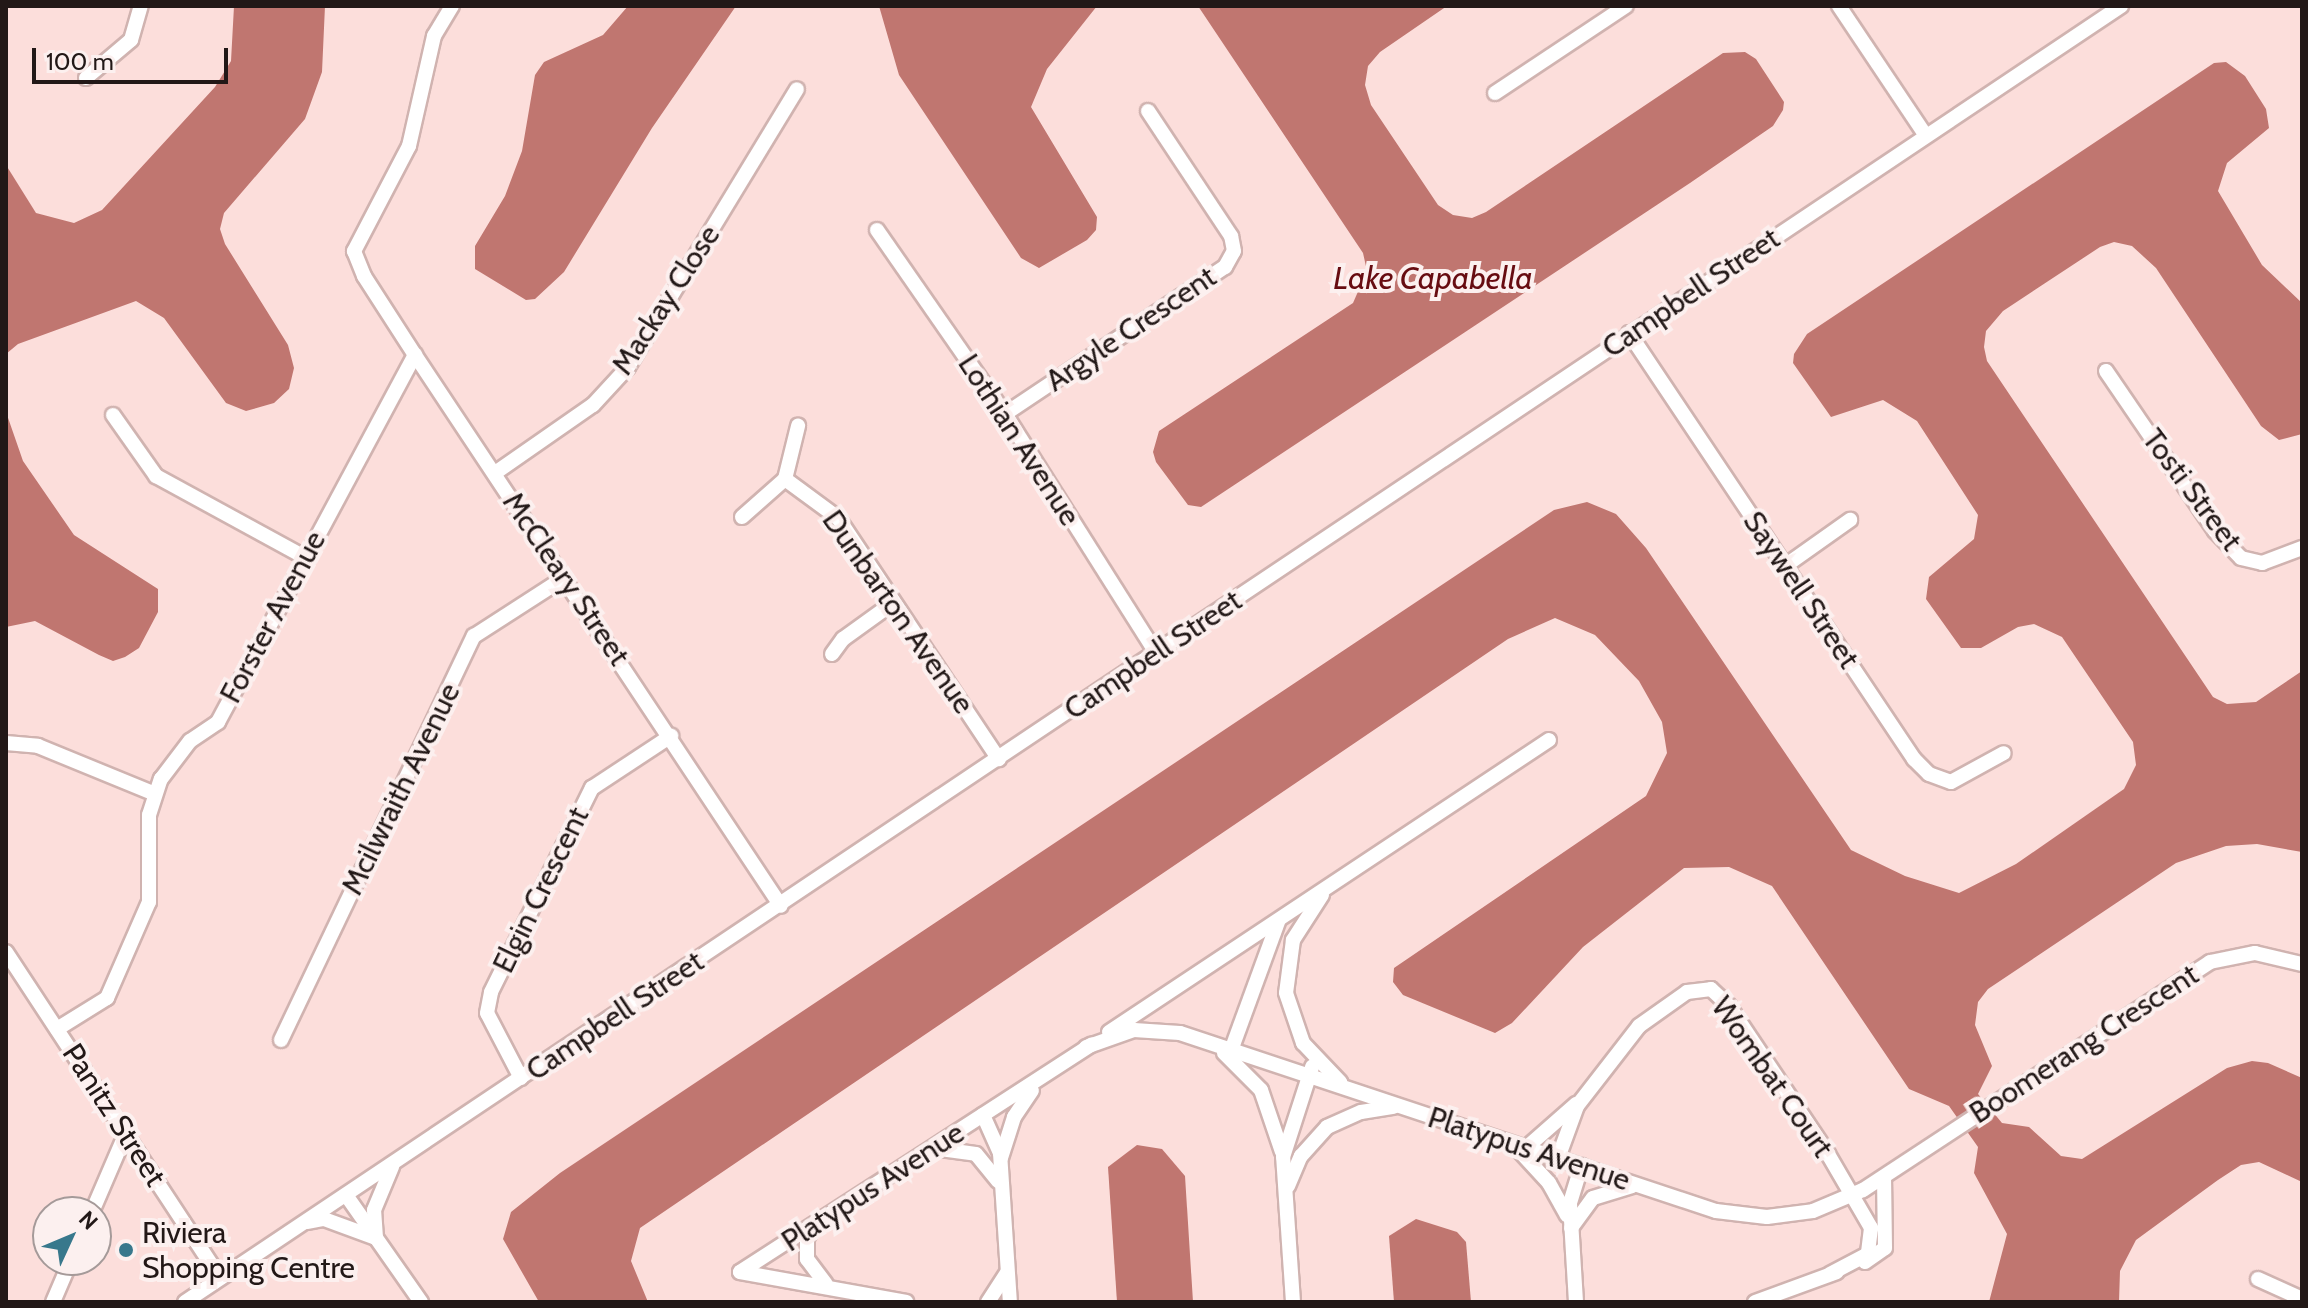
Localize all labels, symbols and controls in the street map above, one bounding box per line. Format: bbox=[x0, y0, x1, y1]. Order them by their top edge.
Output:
scale bar bbox=[36, 32, 232, 82]
text: 100 m bbox=[46, 47, 114, 76]
street label: Mackay Close bbox=[604, 219, 728, 381]
street label: Campbell Street bbox=[1596, 221, 1786, 365]
street label: Argyle Crescent bbox=[1039, 259, 1223, 399]
water label: Lake Capabella bbox=[1333, 259, 1533, 297]
street label: Lothian Avenue bbox=[950, 348, 1088, 532]
street label: Tosti Street bbox=[2135, 422, 2249, 558]
street label: McCleary Street bbox=[495, 486, 637, 672]
street label: Dunbarton Avenue bbox=[814, 503, 982, 721]
street label: Saywell Street bbox=[1735, 505, 1867, 675]
street label: Forster Avenue bbox=[213, 525, 333, 709]
street label: Campbell Street bbox=[1058, 583, 1248, 727]
street label: Mcilwraith Avenue bbox=[334, 677, 468, 901]
street label: Elgin Crescent bbox=[485, 801, 597, 979]
street label: Campbell Street bbox=[520, 944, 710, 1088]
street label: Boomerang Crescent bbox=[1963, 957, 2205, 1131]
street label: Wombat Court bbox=[1703, 990, 1841, 1164]
street label: Panitz Street bbox=[55, 1037, 173, 1193]
street label: Platypus Avenue bbox=[1423, 1099, 1635, 1199]
street label: Platypus Avenue bbox=[775, 1115, 971, 1259]
north arrow bbox=[32, 1196, 112, 1276]
text: N bbox=[73, 1205, 103, 1235]
place label: Riviera Shopping Centre bbox=[142, 1215, 355, 1286]
marker: Riviera Shopping Centre bbox=[117, 1241, 135, 1259]

